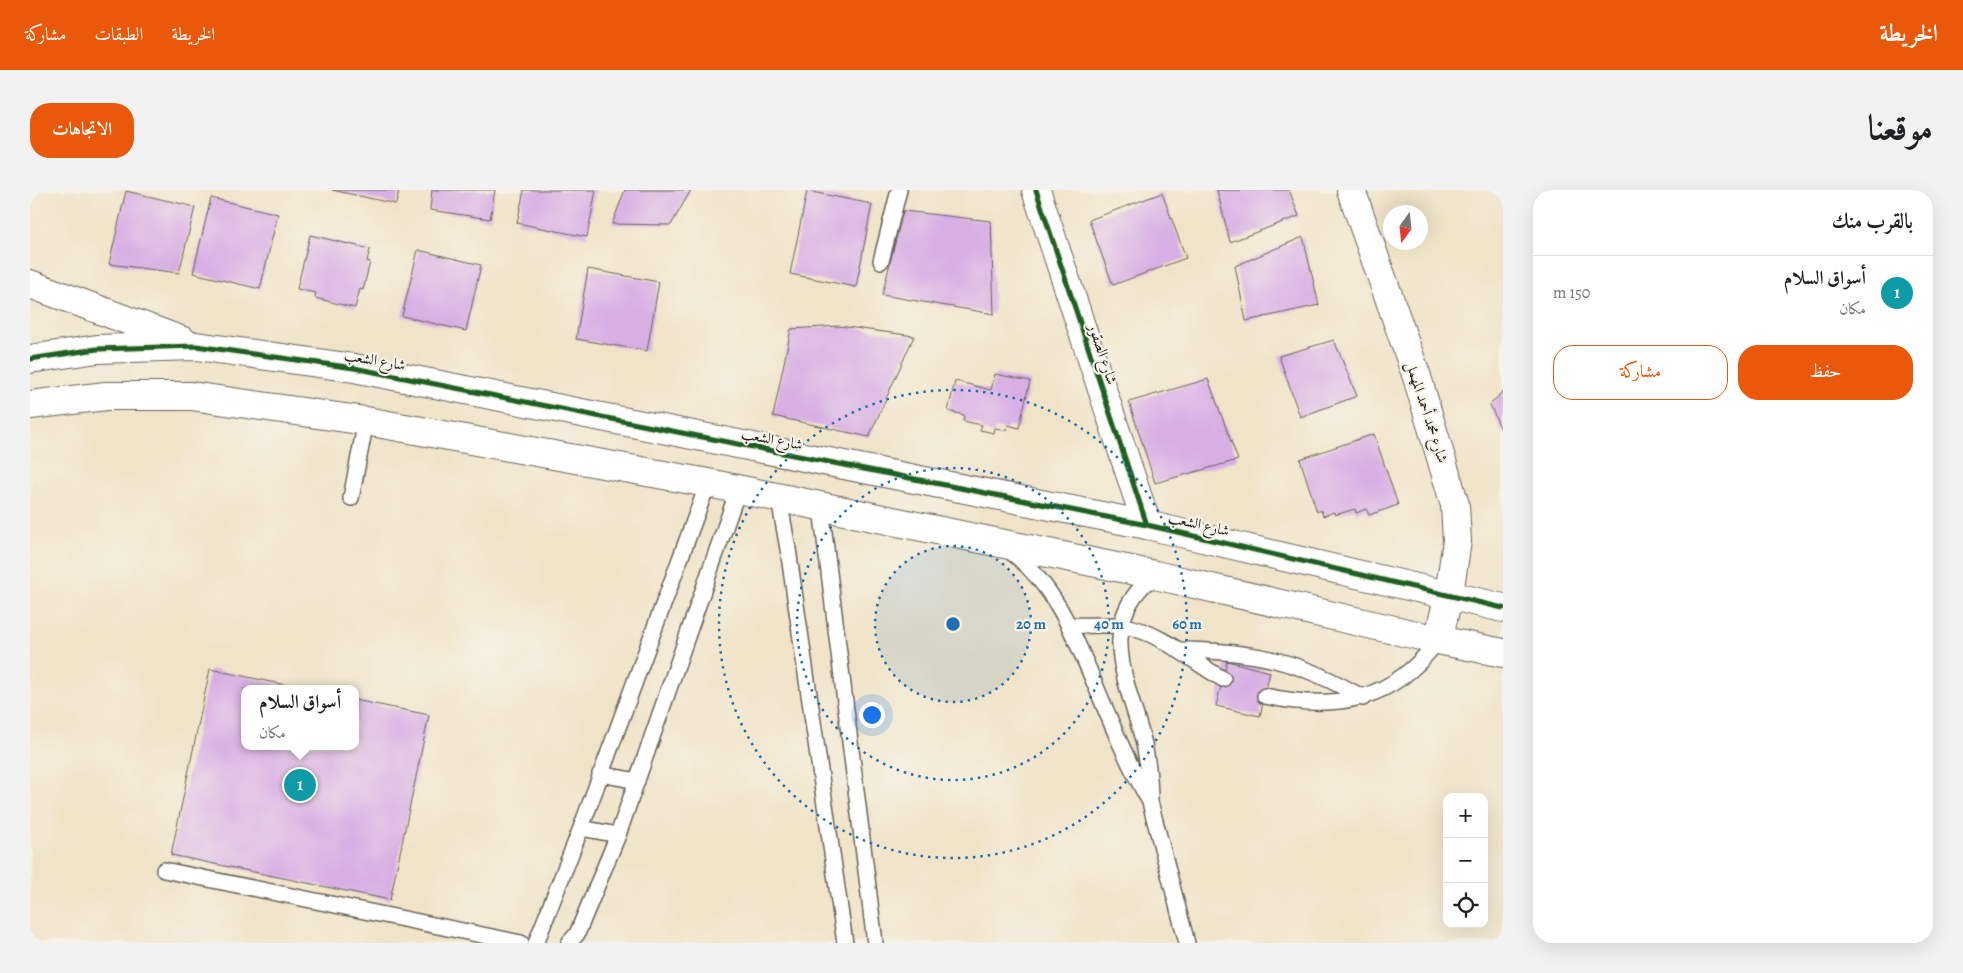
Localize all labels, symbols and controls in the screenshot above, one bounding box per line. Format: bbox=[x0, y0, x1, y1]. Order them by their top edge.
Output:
text: الخريطة bbox=[1880, 17, 1938, 49]
text: مشاركة bbox=[25, 22, 66, 46]
text: الطبقات bbox=[94, 22, 143, 46]
text: الخريطة bbox=[171, 22, 215, 46]
button: الاتجاهات bbox=[30, 103, 134, 158]
text: موقعنا bbox=[1868, 103, 1933, 151]
north arrow bbox=[1383, 205, 1428, 250]
text: بالقرب منك bbox=[1832, 207, 1913, 235]
text: أسواق السلام bbox=[1784, 265, 1866, 291]
text: 150 m bbox=[1553, 282, 1590, 304]
text: 1 bbox=[1894, 282, 1900, 304]
text: مكان bbox=[1839, 298, 1866, 320]
street label: شارع الصقور bbox=[1080, 319, 1122, 388]
street label: شارع الشعب bbox=[342, 345, 407, 378]
button: مشاركة bbox=[1553, 345, 1728, 400]
button: حفظ bbox=[1738, 345, 1913, 400]
street label: شارع محمد أحمد المهمل bbox=[1398, 358, 1454, 466]
street label: شارع الشعب bbox=[739, 423, 804, 458]
street label: شارع الشعب bbox=[1166, 507, 1232, 544]
text: 20 m bbox=[1016, 614, 1046, 634]
text: 40 m bbox=[1094, 614, 1124, 634]
text: 60 m bbox=[1172, 614, 1202, 634]
centre of rings bbox=[944, 615, 962, 633]
popup bbox=[241, 685, 359, 750]
text: أسواق السلام bbox=[259, 689, 341, 715]
your location bbox=[859, 702, 885, 728]
text: مكان bbox=[259, 722, 286, 744]
pin: 1 bbox=[284, 766, 316, 804]
map controls bbox=[1443, 793, 1488, 928]
button: + bbox=[1443, 793, 1488, 838]
button: − bbox=[1443, 838, 1488, 883]
button: locate bbox=[1443, 883, 1488, 928]

